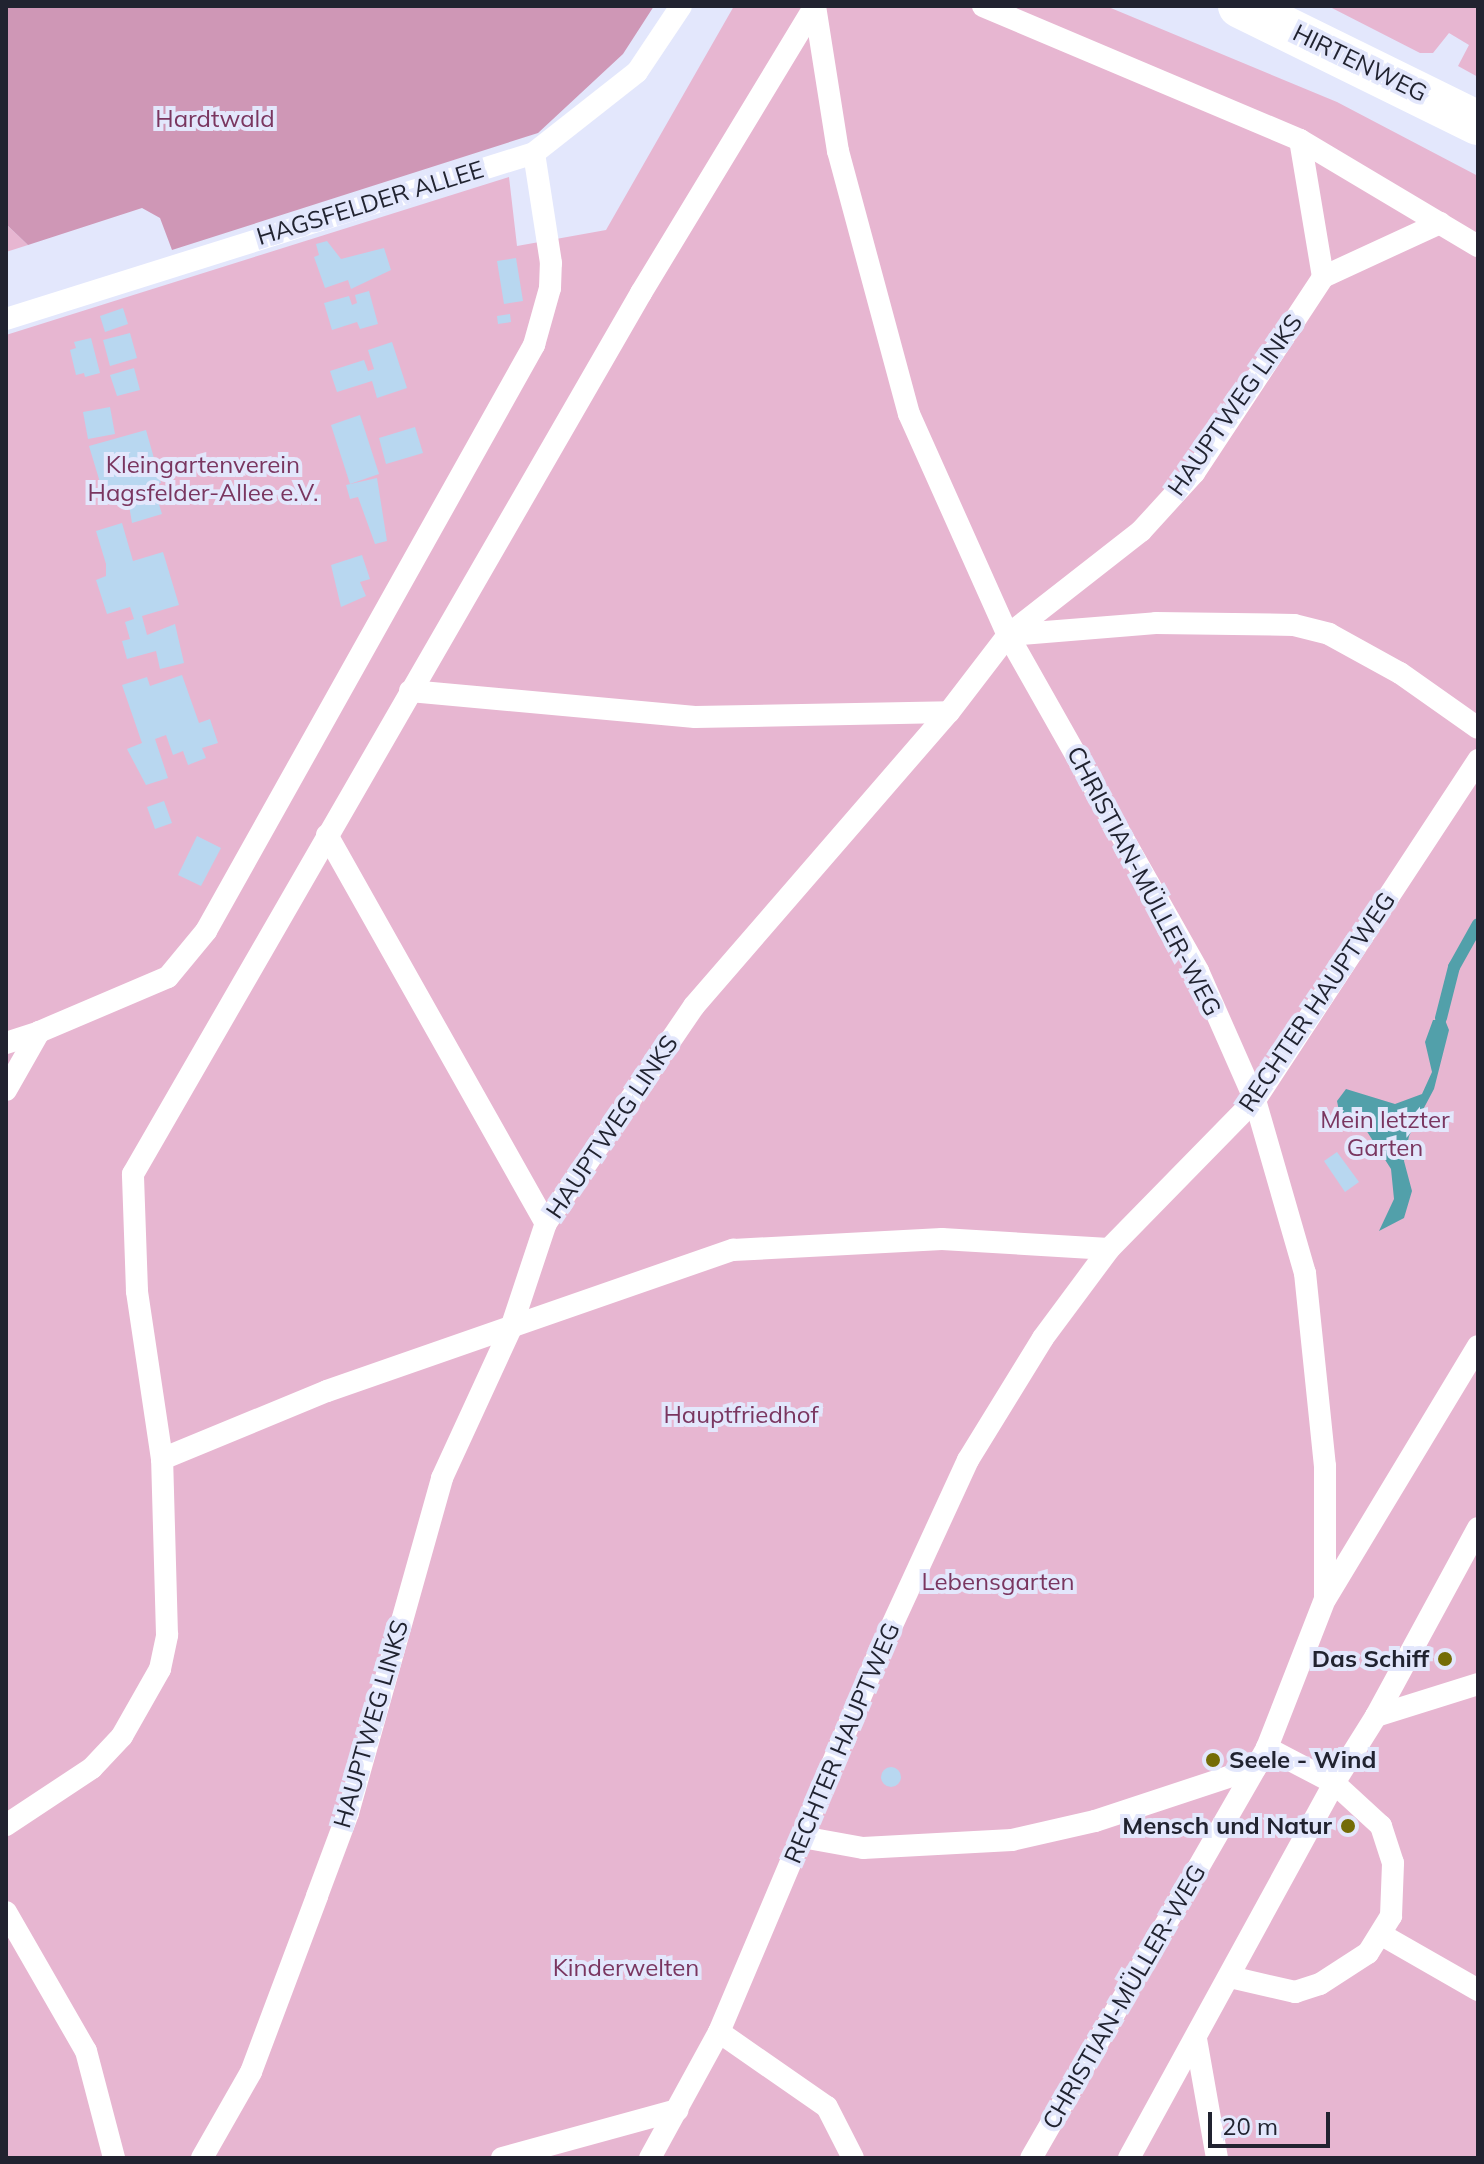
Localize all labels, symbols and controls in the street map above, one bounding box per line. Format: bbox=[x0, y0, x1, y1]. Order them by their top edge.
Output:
street label: HIRTENWEG bbox=[1288, 18, 1432, 108]
park label: Hardtwald bbox=[155, 105, 275, 133]
street label: HAGSFELDER ALLEE bbox=[253, 155, 487, 251]
street label: HAUPTWEG LINKS bbox=[1162, 309, 1308, 501]
park label: Kleingartenverein Hagsfelder-Allee e.V. bbox=[88, 451, 318, 507]
street label: CHRISTIAN-MÜLLER-WEG bbox=[1061, 741, 1227, 1021]
street label: RECHTER HAUPTWEG bbox=[1233, 887, 1401, 1117]
street label: HAUPTWEG LINKS bbox=[540, 1030, 684, 1224]
park label: Mein letzter Garten bbox=[1320, 1106, 1450, 1162]
park label: Hauptfriedhof bbox=[663, 1401, 819, 1429]
park label: Lebensgarten bbox=[921, 1568, 1075, 1596]
street label: HAUPTWEG LINKS bbox=[328, 1617, 414, 1831]
street label: RECHTER HAUPTWEG bbox=[778, 1618, 906, 1868]
place label: Das Schiff bbox=[1312, 1645, 1429, 1673]
marker: Das Schiff bbox=[1436, 1650, 1454, 1668]
place label: Seele - Wind bbox=[1229, 1746, 1376, 1774]
marker: Seele - Wind bbox=[1204, 1751, 1222, 1769]
place label: Mensch und Natur bbox=[1122, 1812, 1332, 1840]
marker: Mensch und Natur bbox=[1339, 1817, 1357, 1835]
street label: CHRISTIAN-MÜLLER-WEG bbox=[1036, 1860, 1212, 2134]
park label: Kinderwelten bbox=[553, 1954, 699, 1982]
scale bar bbox=[1212, 2096, 1334, 2146]
text: 20 m bbox=[1222, 2111, 1278, 2141]

